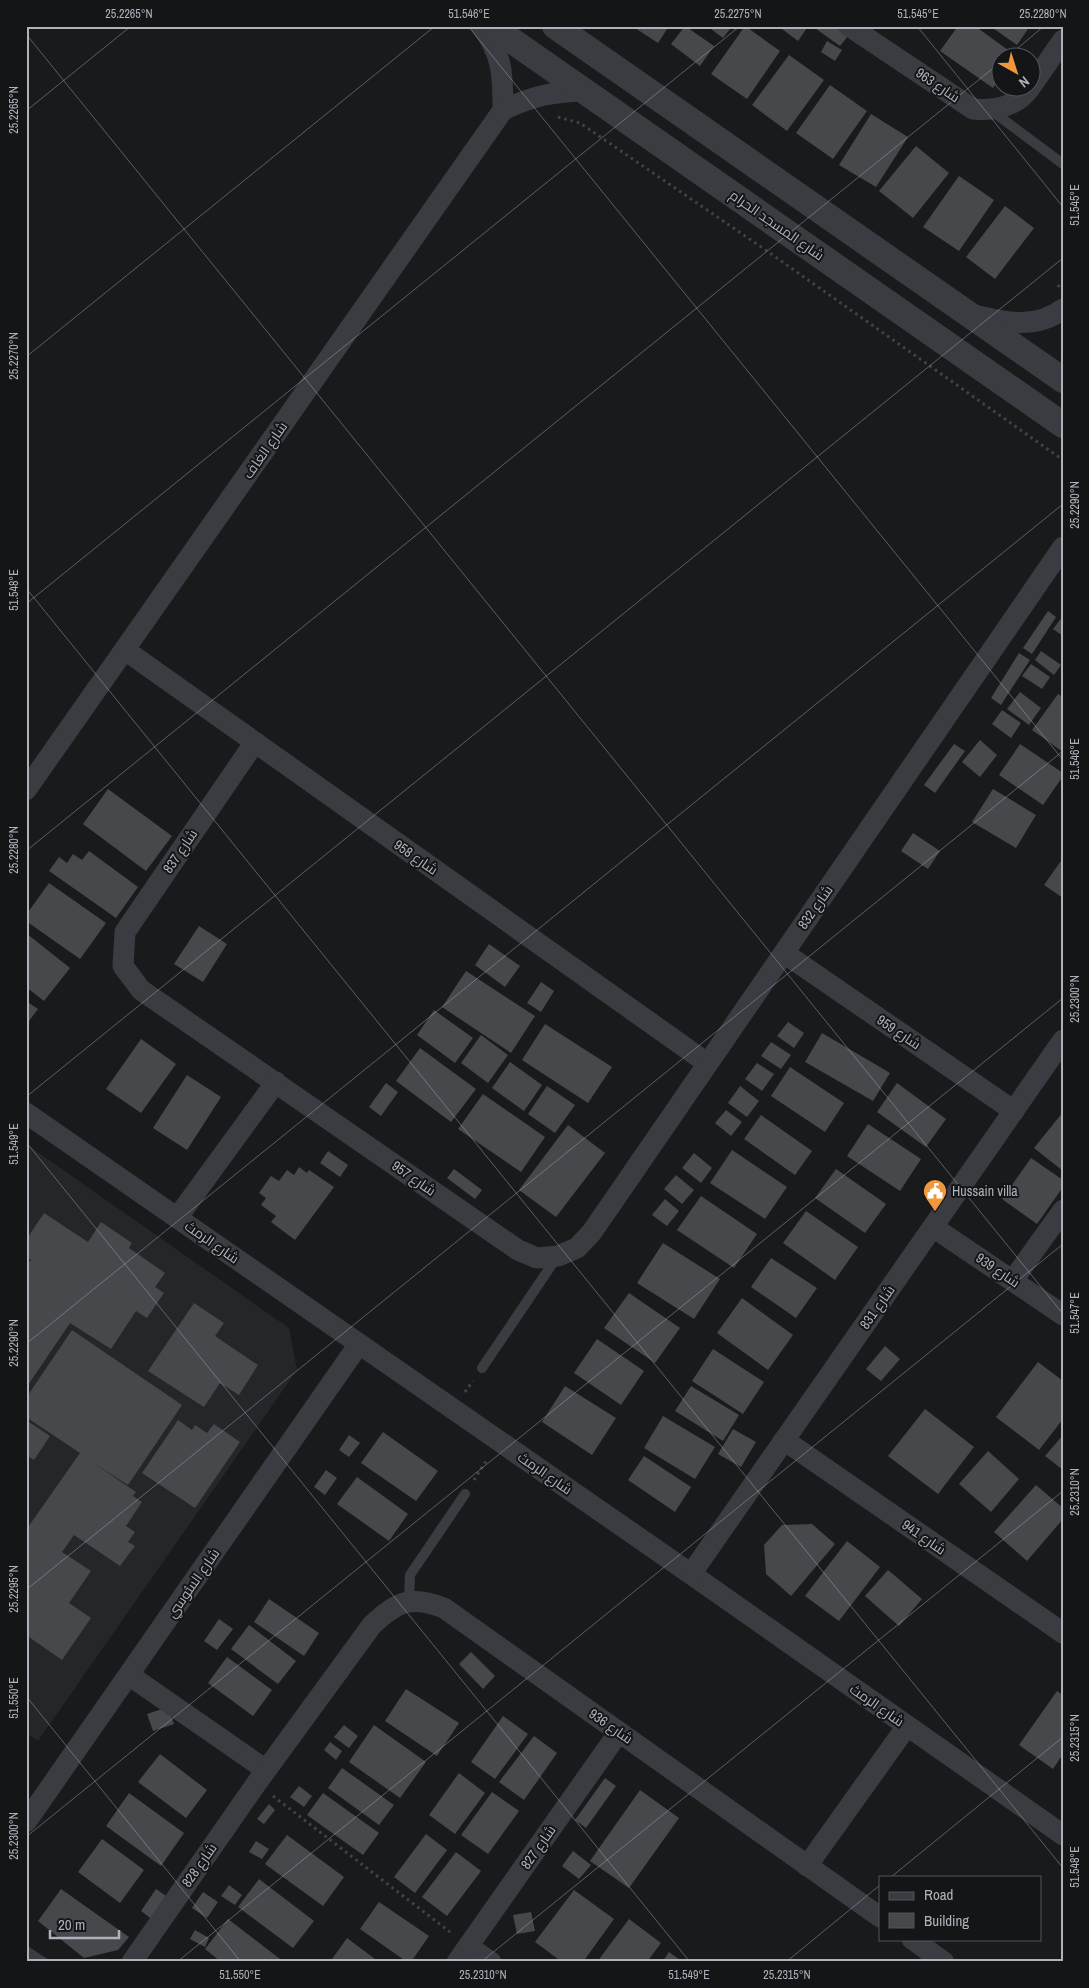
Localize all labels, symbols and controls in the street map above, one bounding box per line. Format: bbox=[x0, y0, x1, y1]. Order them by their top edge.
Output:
text: 25.2265°N bbox=[105, 6, 153, 22]
text: 51.546°E bbox=[448, 6, 490, 22]
text: 25.2275°N bbox=[714, 6, 762, 22]
text: 51.545°E bbox=[897, 6, 939, 22]
text: 25.2280°N bbox=[1019, 6, 1067, 22]
north arrow bbox=[992, 48, 1042, 98]
street label: شارع 963 bbox=[912, 64, 964, 106]
text: N bbox=[1015, 72, 1033, 92]
text: 25.2265°N bbox=[6, 86, 22, 134]
text: 51.545°E bbox=[1067, 184, 1083, 226]
street label: شارع المسجد الحرام bbox=[726, 186, 828, 265]
text: 25.2270°N bbox=[6, 332, 22, 380]
street label: شارع الغاف bbox=[239, 418, 291, 482]
text: 25.2290°N bbox=[1067, 481, 1083, 529]
text: 51.548°E bbox=[6, 569, 22, 611]
text: 51.546°E bbox=[1067, 738, 1083, 780]
street label: شارع 837 bbox=[159, 825, 201, 877]
text: 25.2280°N bbox=[6, 826, 22, 874]
street label: شارع 958 bbox=[391, 835, 441, 879]
street label: شارع 832 bbox=[793, 882, 837, 932]
text: 25.2300°N bbox=[1067, 975, 1083, 1023]
street label: شارع 959 bbox=[873, 1011, 925, 1053]
text: 51.549°E bbox=[6, 1123, 22, 1165]
street label: شارع 957 bbox=[389, 1156, 439, 1200]
public building icon: Hussain villa bbox=[922, 1178, 948, 1212]
place label: Hussain villa bbox=[952, 1182, 1018, 1200]
street label: شارع الرمث bbox=[181, 1217, 243, 1267]
street label: شارع 939 bbox=[972, 1249, 1024, 1291]
street label: شارع 831 bbox=[855, 1282, 899, 1332]
text: 51.547°E bbox=[1067, 1292, 1083, 1334]
text: 25.2290°N bbox=[6, 1319, 22, 1367]
street label: شارع الرمث bbox=[514, 1448, 576, 1498]
text: 25.2310°N bbox=[1067, 1468, 1083, 1516]
street label: شارع 941 bbox=[899, 1515, 949, 1559]
street label: شارع السُّوسي bbox=[162, 1545, 225, 1622]
text: 25.2295°N bbox=[6, 1565, 22, 1613]
text: 51.550°E bbox=[6, 1677, 22, 1719]
street label: شارع الرمث bbox=[846, 1680, 908, 1730]
street label: شارع 936 bbox=[586, 1704, 636, 1748]
text: 25.2315°N bbox=[1067, 1714, 1083, 1762]
text: 25.2300°N bbox=[6, 1812, 22, 1860]
street label: شارع 827 bbox=[516, 1822, 560, 1872]
street label: شارع 828 bbox=[177, 1840, 221, 1890]
text: 51.548°E bbox=[1067, 1846, 1083, 1888]
legend bbox=[879, 1876, 1042, 1940]
text: Road bbox=[924, 1884, 953, 1905]
scale bar bbox=[50, 1908, 119, 1940]
text: Building bbox=[924, 1910, 969, 1931]
text: 20 m bbox=[58, 1914, 85, 1935]
text: 51.550°E bbox=[219, 1967, 261, 1983]
text: 25.2310°N bbox=[459, 1967, 507, 1983]
text: 51.549°E bbox=[668, 1967, 710, 1983]
text: 25.2315°N bbox=[763, 1967, 811, 1983]

